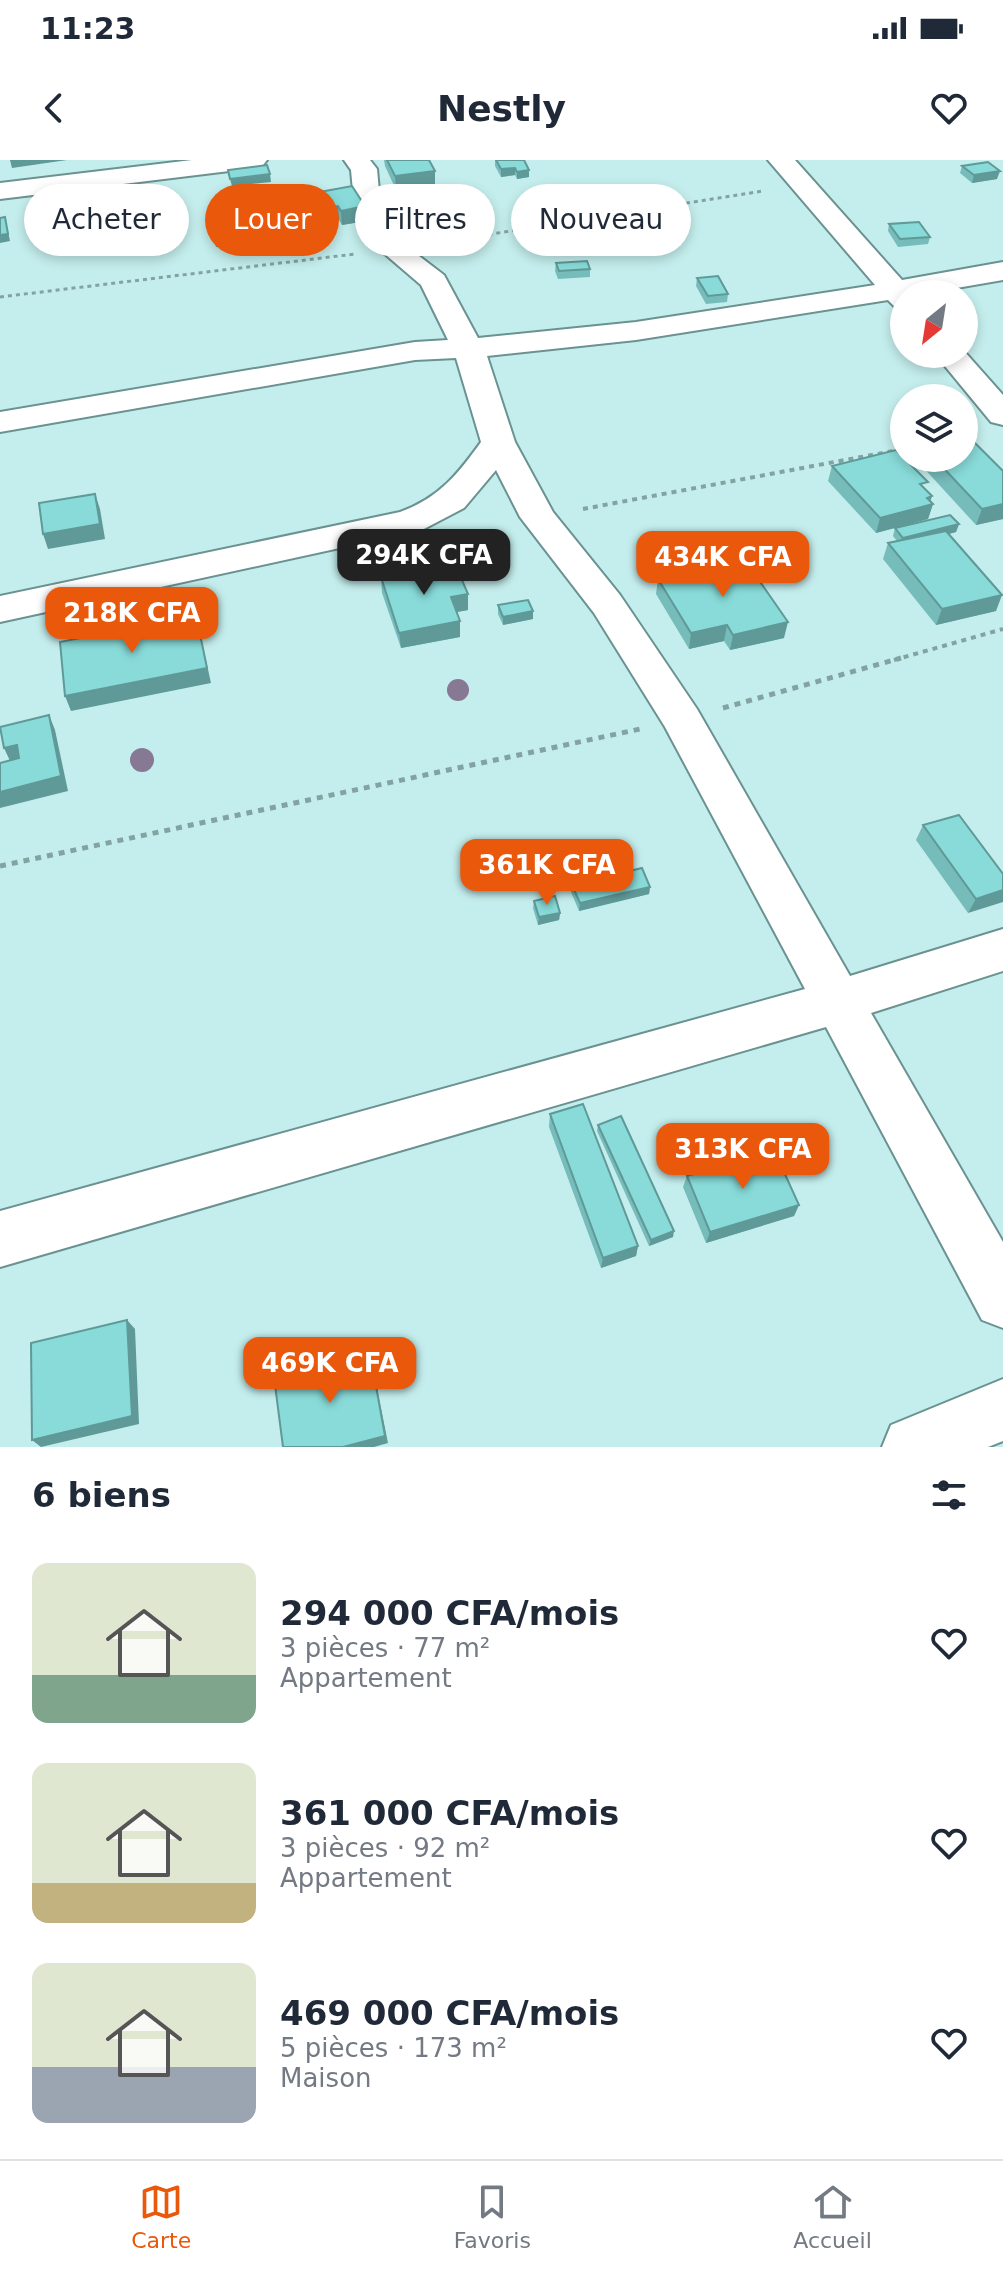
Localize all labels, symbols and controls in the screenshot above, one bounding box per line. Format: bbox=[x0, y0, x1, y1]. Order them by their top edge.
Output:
text: 11:23 bbox=[40, 11, 136, 46]
icon: back bbox=[32, 86, 76, 130]
icon: heart bbox=[927, 86, 971, 130]
text: Nestly bbox=[437, 88, 566, 129]
chip: Acheter bbox=[24, 184, 189, 256]
chip: Louer bbox=[205, 184, 339, 256]
chip: Filtres bbox=[355, 184, 495, 256]
chip: Nouveau bbox=[511, 184, 691, 256]
north arrow bbox=[890, 280, 978, 368]
map controls bbox=[890, 280, 978, 472]
button: layers bbox=[890, 384, 978, 472]
pin: 294K CFA bbox=[341, 529, 507, 597]
pin: 434K CFA bbox=[640, 531, 806, 599]
text: 294K CFA bbox=[355, 540, 493, 570]
text: 434K CFA bbox=[654, 542, 792, 572]
pin: 218K CFA bbox=[49, 587, 215, 655]
text: 218K CFA bbox=[63, 598, 201, 628]
pin: 361K CFA bbox=[464, 839, 630, 907]
text: 361K CFA bbox=[478, 850, 616, 880]
pin: 313K CFA bbox=[660, 1123, 826, 1191]
text: 313K CFA bbox=[674, 1134, 812, 1164]
pin: 469K CFA bbox=[247, 1337, 413, 1405]
text: 469K CFA bbox=[261, 1348, 399, 1378]
icon: filters bbox=[927, 1473, 971, 1517]
text: 6 biens bbox=[32, 1475, 171, 1515]
text: 294 000 CFA/mois bbox=[280, 1593, 619, 1633]
icon: home bbox=[96, 1595, 192, 1691]
icon: heart bbox=[927, 1621, 971, 1665]
text: 3 pièces · 77 m² bbox=[280, 1633, 490, 1663]
text: Appartement bbox=[280, 1663, 452, 1693]
text: 361 000 CFA/mois bbox=[280, 1793, 619, 1833]
icon: home bbox=[96, 1795, 192, 1891]
icon: heart bbox=[927, 1821, 971, 1865]
text: 3 pièces · 92 m² bbox=[280, 1833, 490, 1863]
text: Appartement bbox=[280, 1863, 452, 1893]
text: 469 000 CFA/mois bbox=[280, 1993, 619, 2033]
icon: home bbox=[96, 1995, 192, 2091]
icon: heart bbox=[927, 2021, 971, 2065]
text: 5 pièces · 173 m² bbox=[280, 2033, 507, 2063]
text: Maison bbox=[280, 2063, 372, 2093]
tab: Carte bbox=[131, 2180, 191, 2253]
tab: Favoris bbox=[454, 2180, 531, 2253]
tab: Accueil bbox=[793, 2180, 872, 2253]

